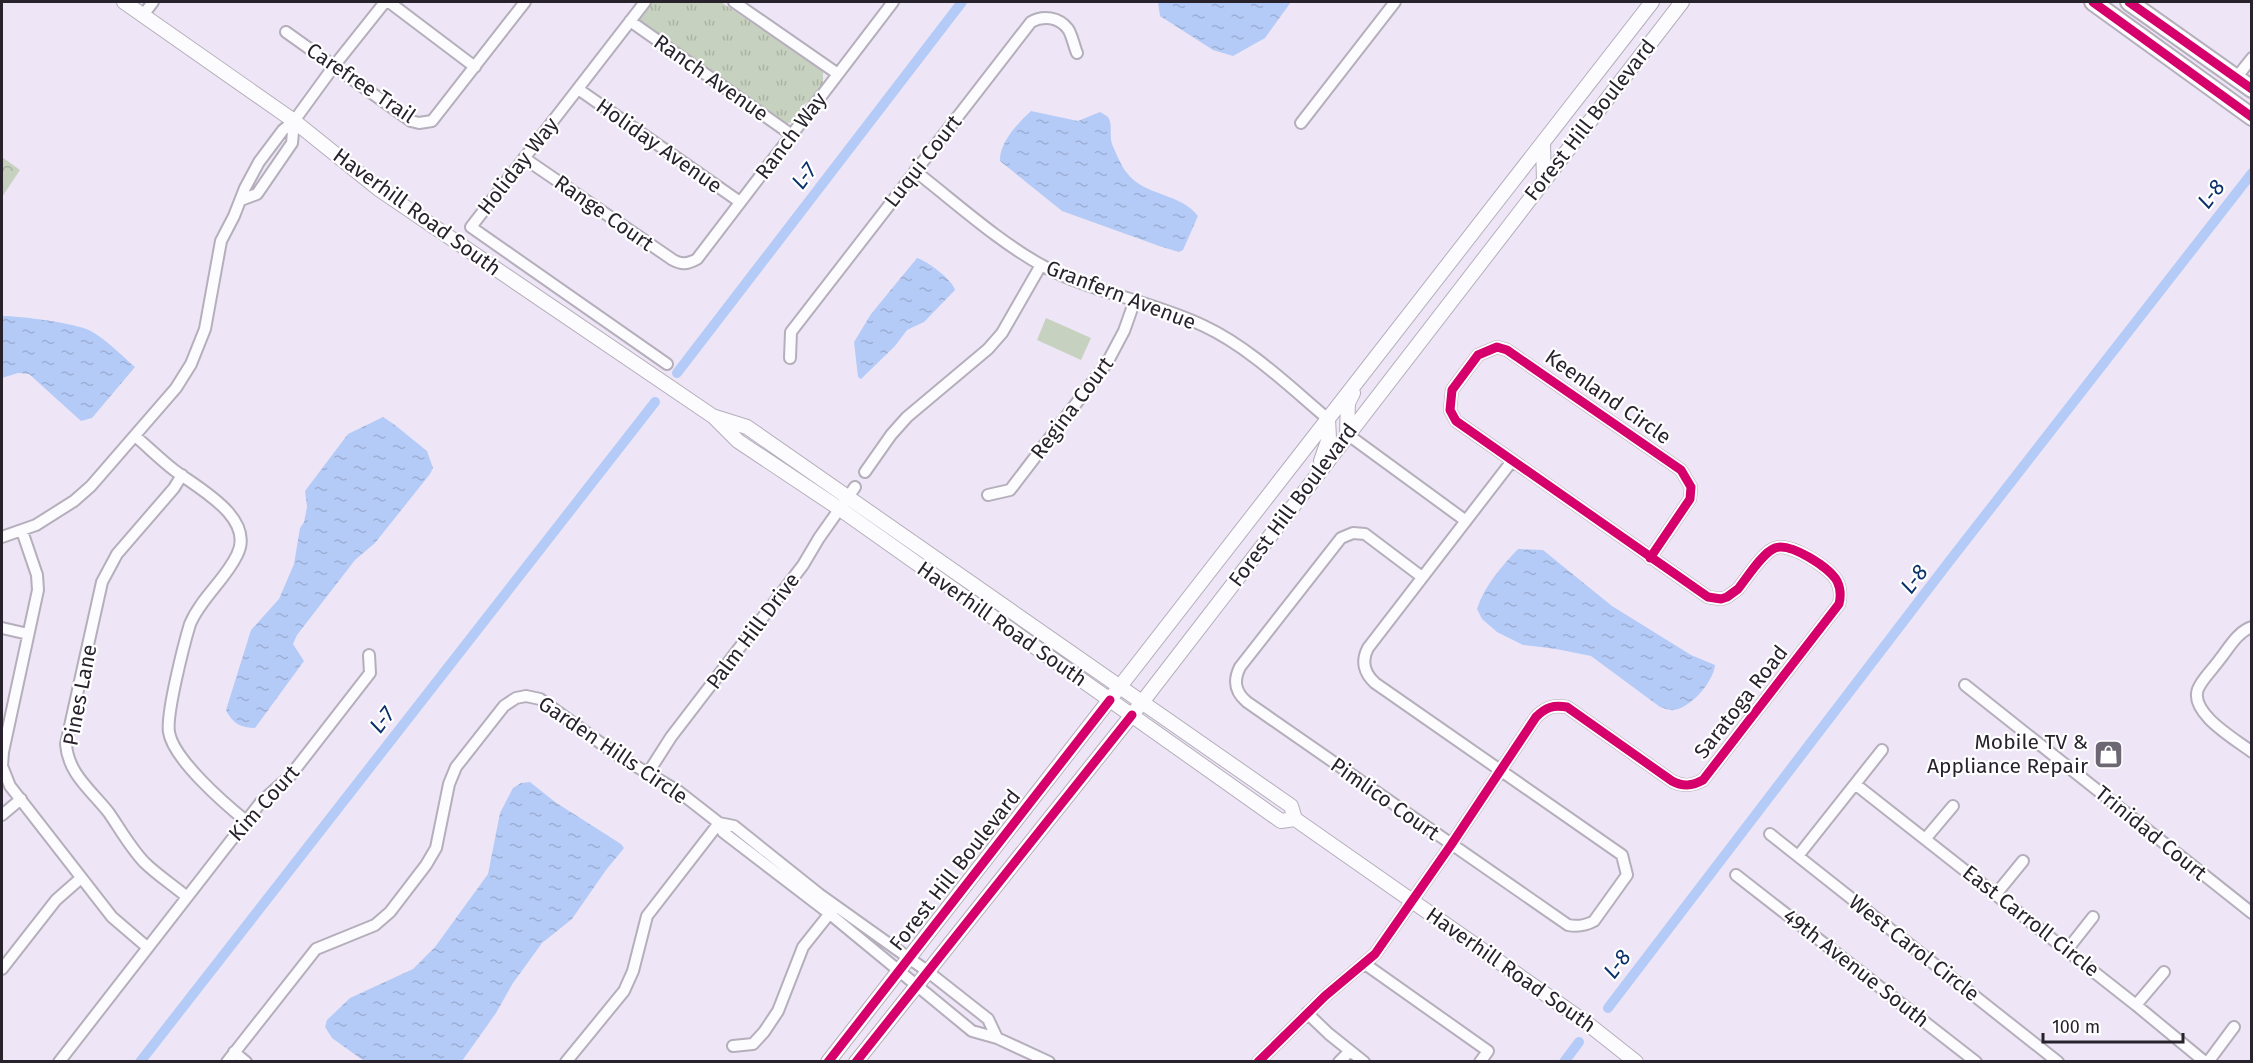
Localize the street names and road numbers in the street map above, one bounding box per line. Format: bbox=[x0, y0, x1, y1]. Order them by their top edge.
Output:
street label: Ranch Avenue bbox=[649, 29, 773, 127]
street label: Forest Hill Boulevard bbox=[1519, 34, 1661, 206]
street label: Carefree Trail bbox=[302, 37, 420, 129]
street label: Ranch Way bbox=[750, 87, 833, 185]
street label: Holiday Avenue bbox=[591, 93, 727, 199]
street label: Luqui Court bbox=[879, 109, 967, 212]
street label: Holiday Way bbox=[472, 112, 564, 220]
street label: Haverhill Road South bbox=[328, 142, 506, 282]
street label: Range Court bbox=[549, 169, 659, 257]
street label: Granfern Avenue bbox=[1042, 254, 1200, 336]
street label: Keenland Circle bbox=[1540, 344, 1676, 450]
street label: Regina Court bbox=[1025, 351, 1119, 464]
street label: Forest Hill Boulevard bbox=[1223, 418, 1363, 592]
street label: Haverhill Road South bbox=[912, 556, 1092, 692]
street label: Palm Hill Drive bbox=[701, 568, 805, 694]
street label: Saratoga Road bbox=[1689, 640, 1793, 764]
street label: Pines Lane bbox=[57, 642, 103, 748]
street label: Garden Hills Circle bbox=[533, 690, 693, 810]
street label: Pimlico Court bbox=[1325, 752, 1445, 846]
street label: Kim Court bbox=[223, 759, 305, 846]
street label: Trinidad Court bbox=[2090, 780, 2212, 886]
street label: Forest Hill Boulevard bbox=[884, 784, 1026, 956]
street label: East Carroll Circle bbox=[1957, 859, 2105, 983]
street label: West Carol Circle bbox=[1843, 889, 1985, 1007]
street label: Haverhill Road South bbox=[1421, 902, 1601, 1038]
street label: 49th Avenue South bbox=[1778, 903, 1934, 1033]

